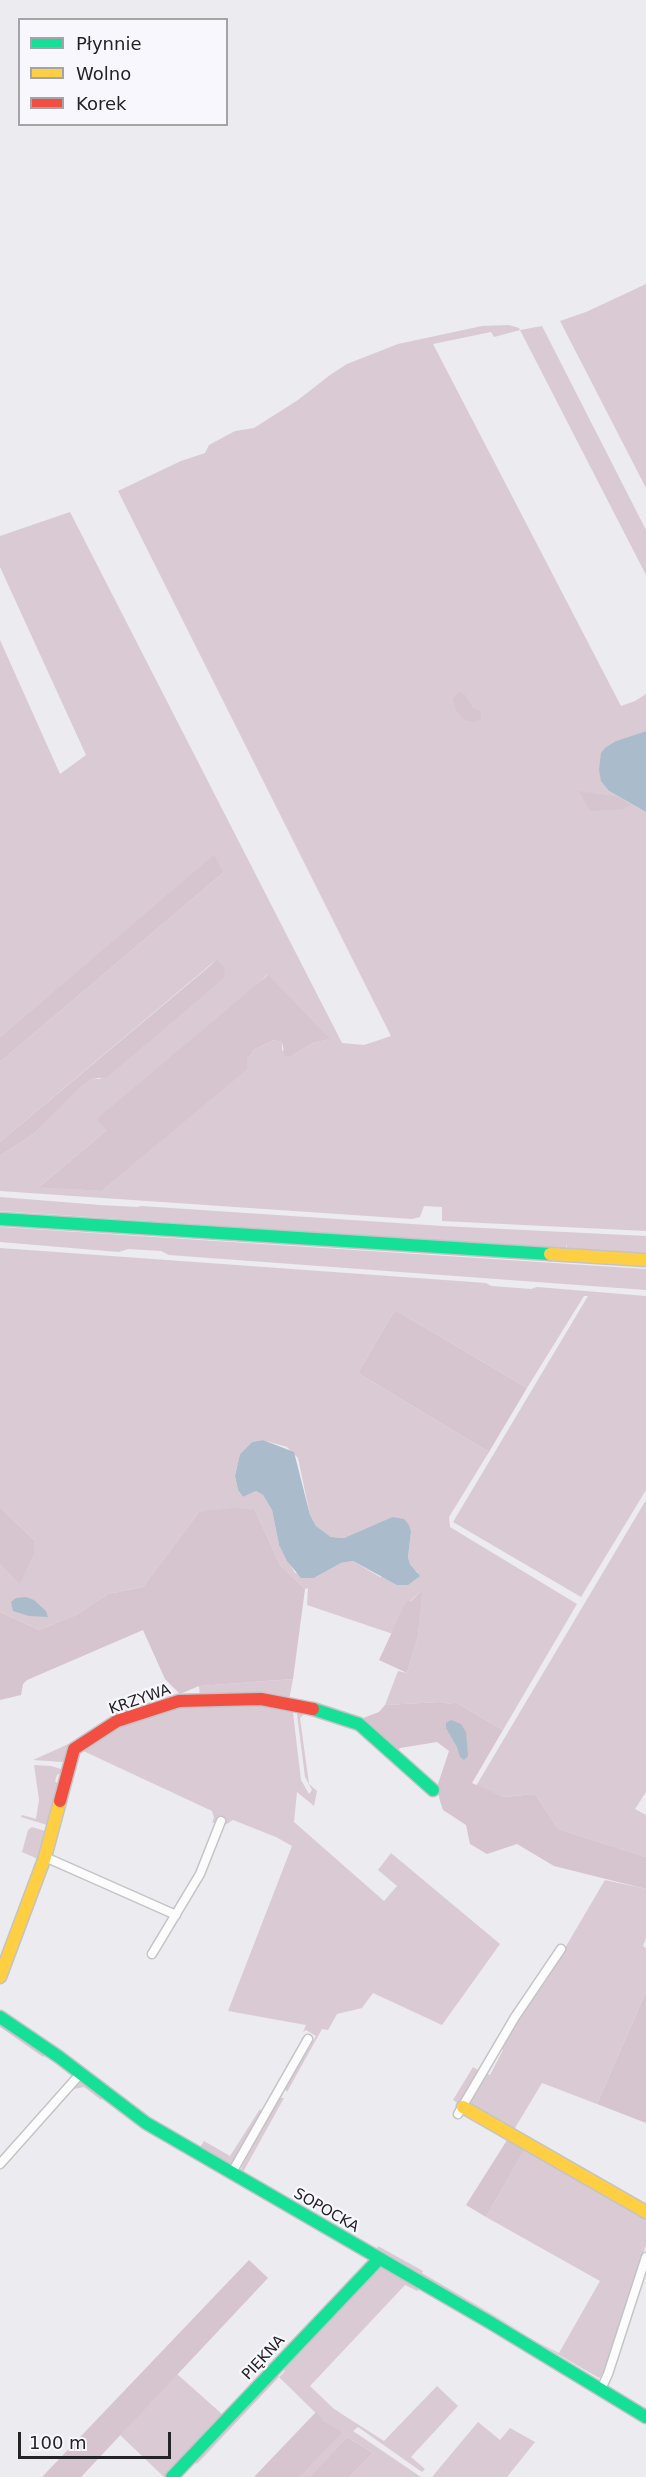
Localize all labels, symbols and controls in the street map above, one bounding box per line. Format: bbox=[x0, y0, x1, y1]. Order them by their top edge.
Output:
legend bbox=[18, 18, 228, 126]
text: Płynnie bbox=[76, 33, 142, 54]
text: Wolno bbox=[76, 63, 131, 84]
text: Korek bbox=[76, 93, 126, 114]
street label: KRZYWA bbox=[107, 1681, 173, 1719]
street label: SOPOCKA bbox=[290, 2185, 362, 2237]
street label: PIĘKNA bbox=[239, 2332, 289, 2384]
scale bar bbox=[21, 2420, 174, 2458]
text: 100 m bbox=[29, 2432, 87, 2453]

